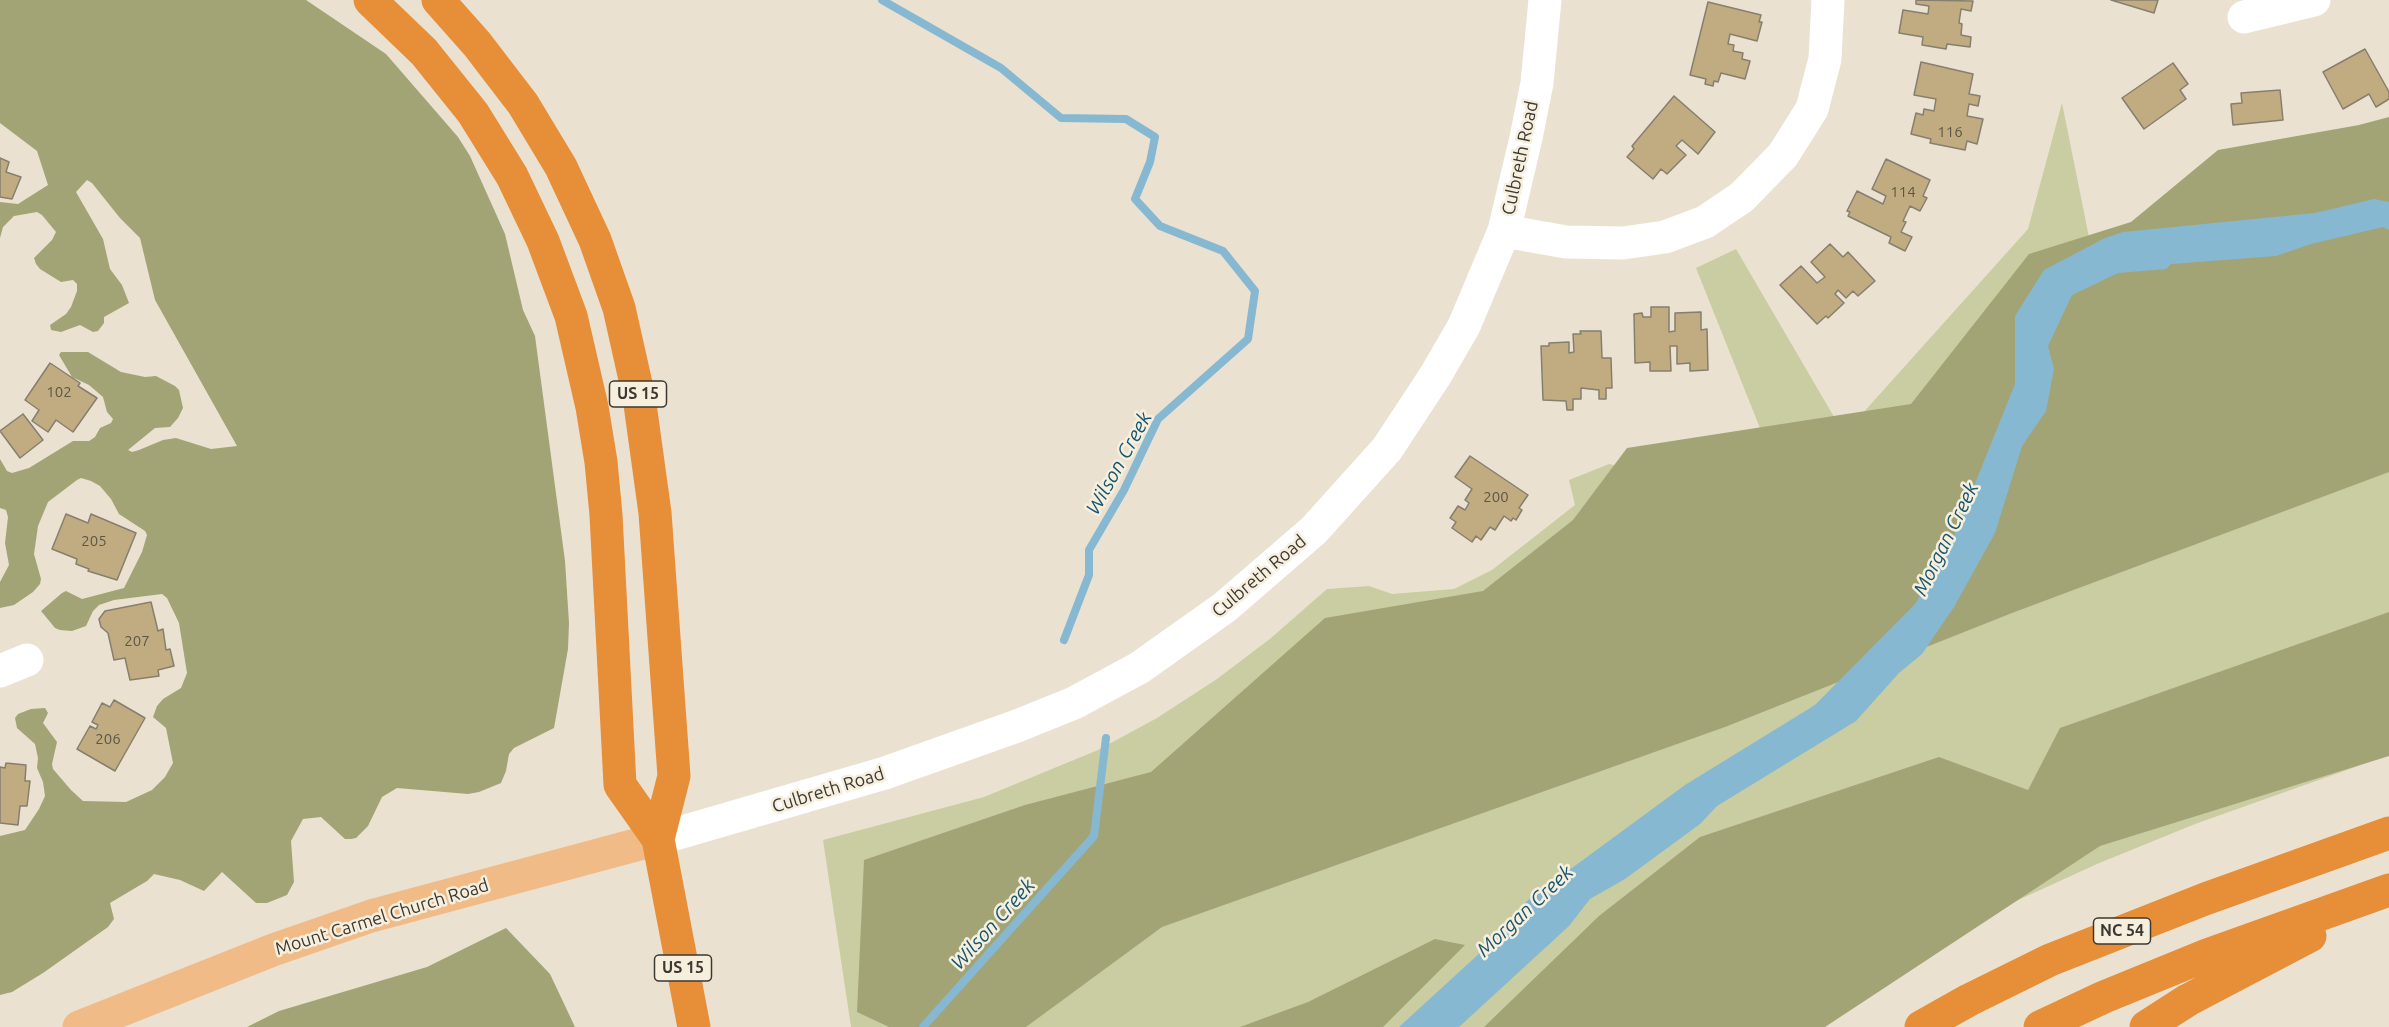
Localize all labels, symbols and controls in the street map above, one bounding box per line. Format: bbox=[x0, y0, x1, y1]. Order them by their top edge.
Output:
street label: Culbreth Road bbox=[1497, 99, 1543, 217]
house number: 116 bbox=[1937, 123, 1963, 141]
house number: 114 bbox=[1890, 183, 1916, 201]
road number: US 15 bbox=[610, 381, 666, 407]
house number: 102 bbox=[46, 383, 72, 401]
water label: Wilson Creek bbox=[1081, 407, 1157, 519]
water label: Morgan Creek bbox=[1908, 478, 1984, 600]
house number: 200 bbox=[1483, 488, 1509, 506]
street label: Culbreth Road bbox=[1208, 530, 1310, 622]
house number: 205 bbox=[81, 532, 107, 550]
house number: 207 bbox=[124, 632, 150, 650]
house number: 206 bbox=[95, 730, 121, 748]
street label: Culbreth Road bbox=[769, 763, 887, 817]
water label: Morgan Creek bbox=[1472, 860, 1578, 962]
street label: Mount Carmel Church Road bbox=[273, 874, 491, 960]
water label: Wilson Creek bbox=[946, 874, 1040, 974]
road number: NC 54 bbox=[2094, 918, 2150, 944]
road number: US 15 bbox=[654, 955, 712, 981]

